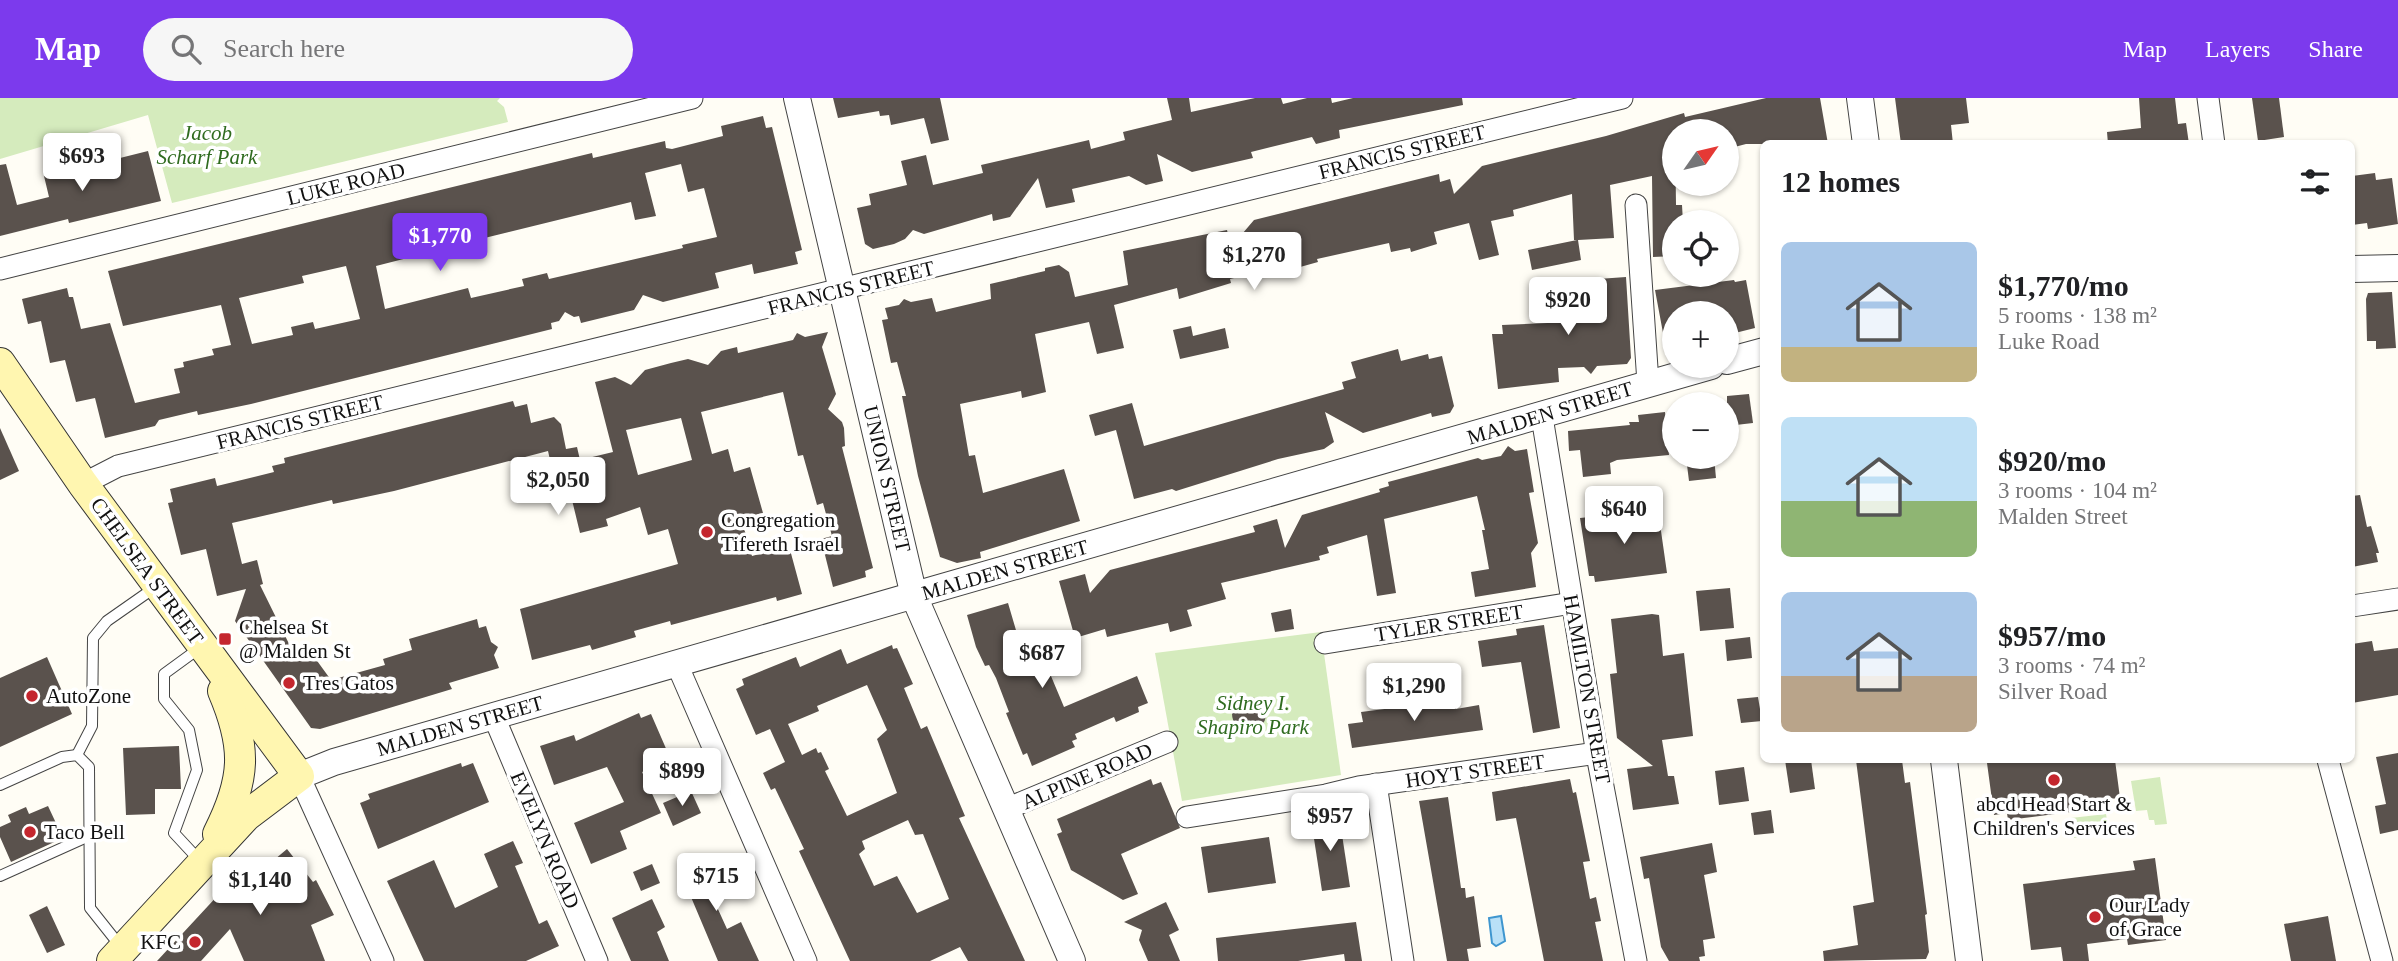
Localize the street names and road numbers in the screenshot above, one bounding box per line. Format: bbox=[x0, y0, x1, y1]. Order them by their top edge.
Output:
street label: FRANCIS STREET bbox=[1316, 120, 1488, 184]
street label: LUKE ROAD bbox=[285, 158, 407, 210]
street label: FRANCIS STREET bbox=[765, 256, 937, 320]
street label: MALDEN STREET bbox=[1464, 376, 1636, 450]
street label: FRANCIS STREET bbox=[214, 390, 386, 454]
street label: UNION STREET bbox=[858, 403, 916, 555]
street label: CHELSEA STREET bbox=[86, 493, 208, 649]
street label: MALDEN STREET bbox=[919, 535, 1091, 605]
street label: HAMILTON STREET bbox=[1559, 592, 1616, 786]
street label: TYLER STREET bbox=[1373, 599, 1525, 647]
street label: MALDEN STREET bbox=[374, 691, 546, 761]
street label: ALPINE ROAD bbox=[1018, 738, 1156, 814]
street label: HOYT STREET bbox=[1404, 749, 1546, 793]
street label: EVELYN ROAD bbox=[505, 768, 585, 912]

